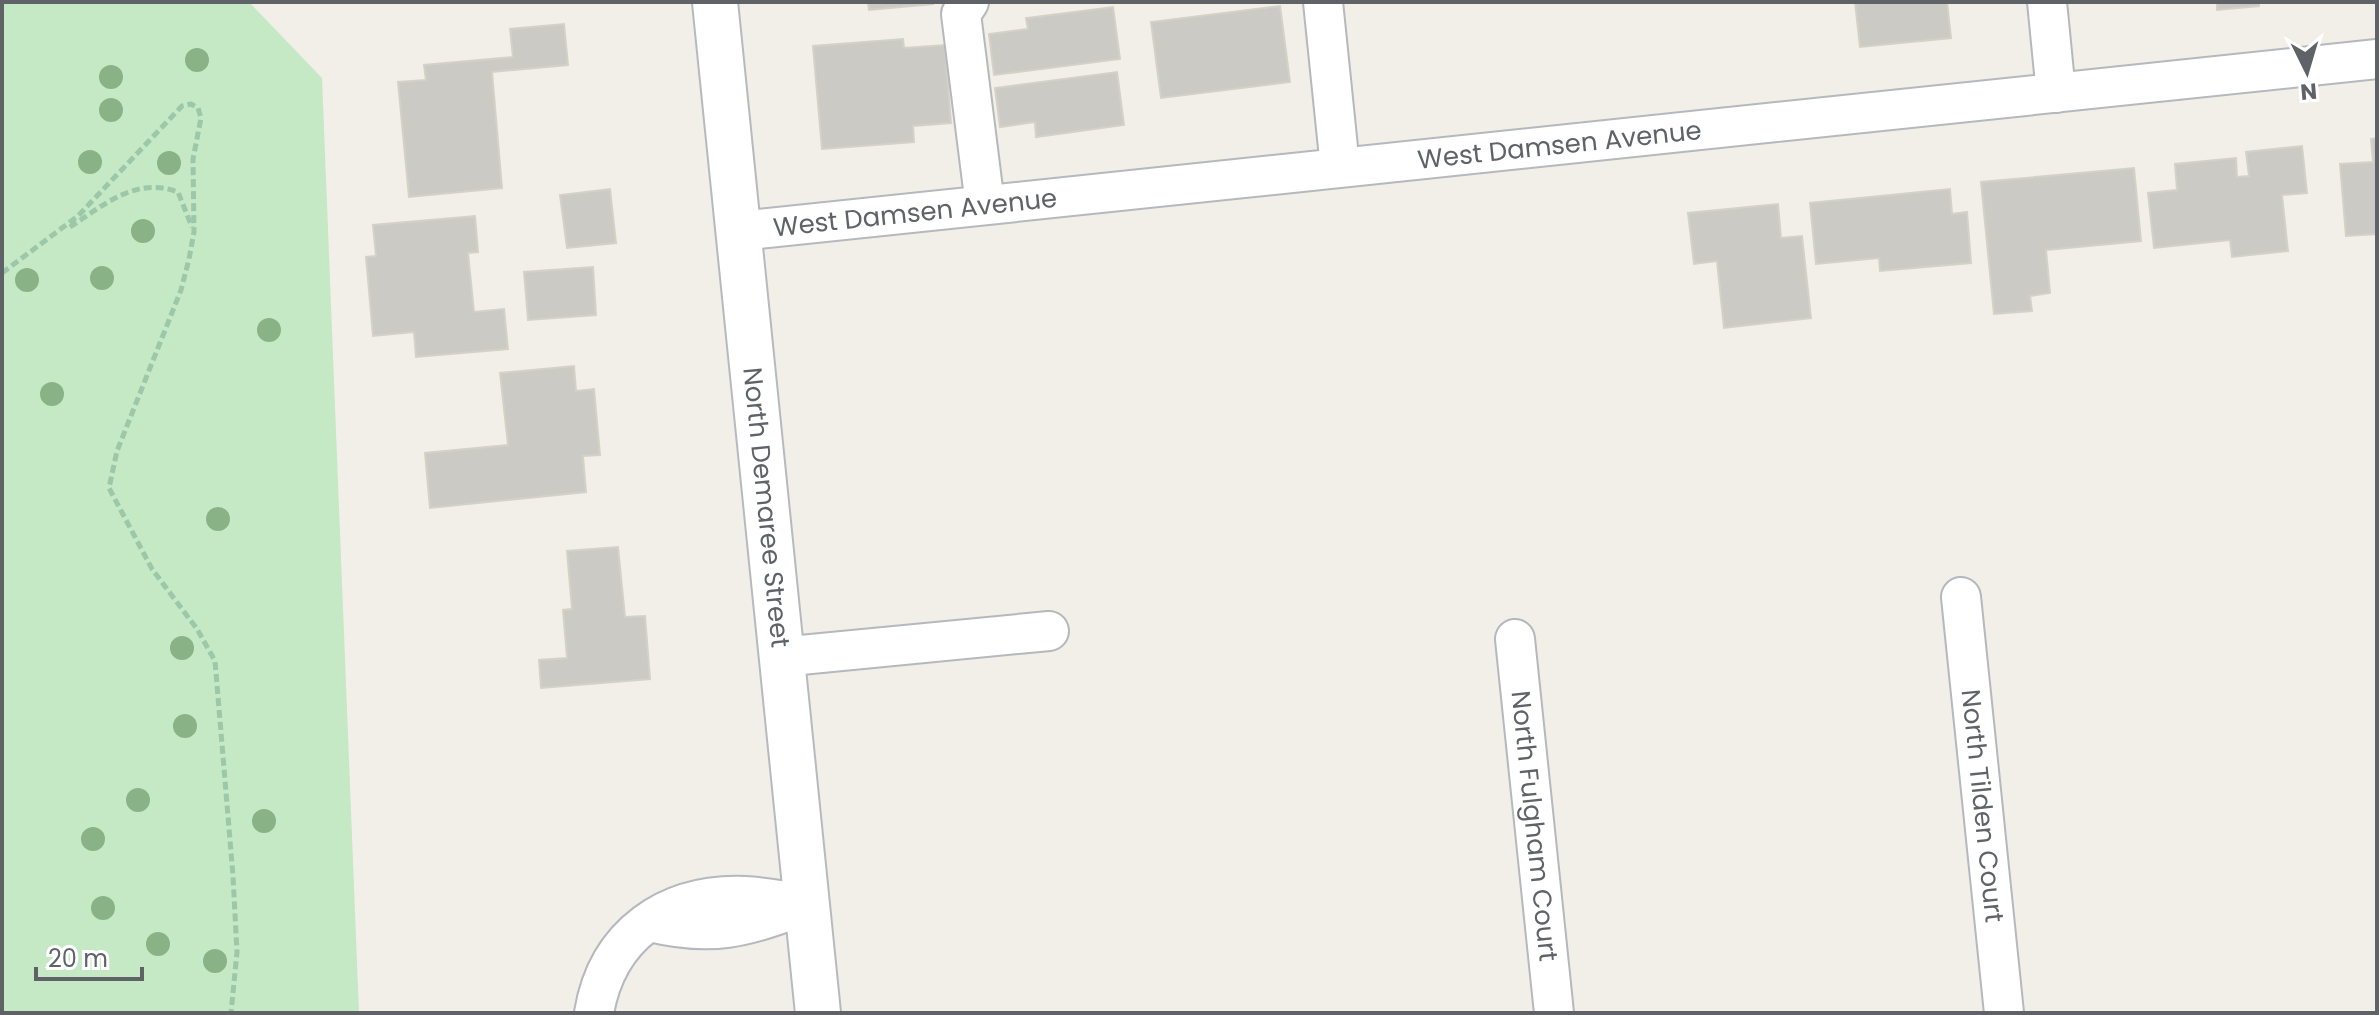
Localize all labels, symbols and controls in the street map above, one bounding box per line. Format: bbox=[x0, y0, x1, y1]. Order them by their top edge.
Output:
north arrow bbox=[2267, 32, 2347, 112]
text: N bbox=[2299, 75, 2318, 108]
street label: West Damsen Avenue bbox=[1416, 112, 1703, 178]
street label: West Damsen Avenue bbox=[771, 180, 1059, 245]
street label: North Demaree Street bbox=[734, 365, 799, 649]
street label: North Tilden Court bbox=[1953, 687, 2013, 924]
street label: North Fulgham Court bbox=[1502, 689, 1567, 963]
scale bar bbox=[36, 931, 142, 981]
text: 20 m bbox=[48, 942, 108, 975]

